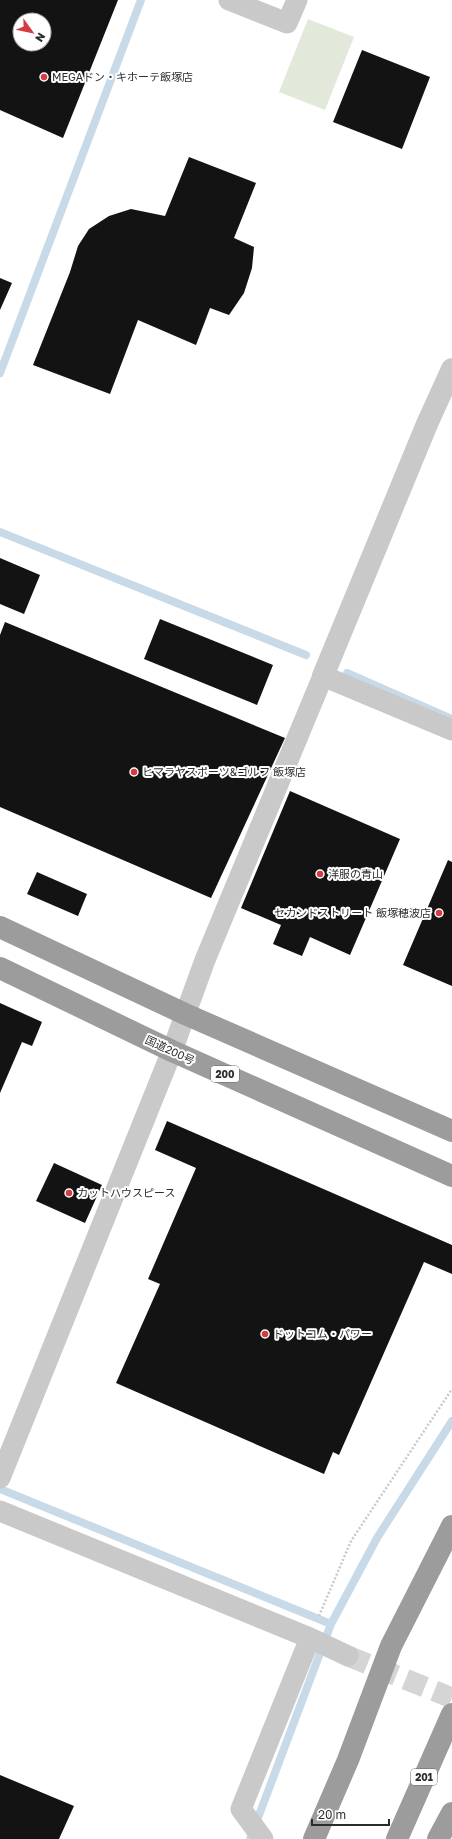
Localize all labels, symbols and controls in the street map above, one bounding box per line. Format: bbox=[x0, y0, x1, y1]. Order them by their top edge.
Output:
north arrow bbox=[12, 12, 52, 52]
text: N bbox=[33, 31, 49, 45]
place label: MEGAドン・キホーテ飯塚店 bbox=[52, 70, 193, 83]
marker: MEGAドン・キホーテ飯塚店 bbox=[39, 72, 49, 82]
place label: ヒマラヤスポーツ&ゴルフ 飯塚店 bbox=[142, 765, 306, 778]
marker: ヒマラヤスポーツ&ゴルフ 飯塚店 bbox=[129, 767, 139, 777]
place label: 洋服の青山 bbox=[328, 867, 383, 880]
marker: 洋服の青山 bbox=[315, 869, 325, 879]
place label: セカンドストリート 飯塚穂波店 bbox=[274, 906, 431, 919]
marker: セカンドストリート 飯塚穂波店 bbox=[434, 908, 444, 918]
street label: 国道200号 bbox=[143, 1032, 197, 1067]
road number: 200 bbox=[211, 1066, 239, 1082]
place label: カットハウスピース bbox=[77, 1186, 175, 1199]
marker: カットハウスピース bbox=[64, 1188, 74, 1198]
place label: ドットコム・パワー bbox=[273, 1327, 372, 1340]
marker: ドットコム・パワー bbox=[260, 1329, 270, 1339]
road number: 201 bbox=[411, 1769, 437, 1785]
scale bar bbox=[312, 1801, 389, 1827]
text: 20 m bbox=[318, 1807, 346, 1822]

